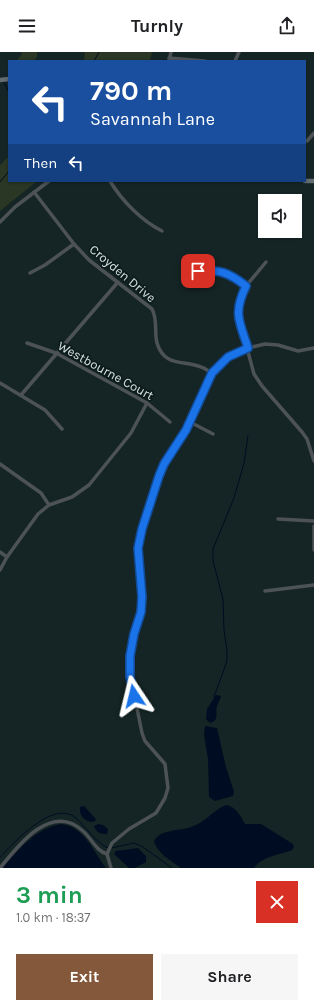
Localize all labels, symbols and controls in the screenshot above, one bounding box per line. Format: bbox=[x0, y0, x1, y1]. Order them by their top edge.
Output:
icon: menu bbox=[16, 15, 38, 37]
text: Turnly bbox=[131, 15, 183, 37]
icon: share bbox=[276, 15, 298, 37]
text: 790 m bbox=[90, 74, 172, 107]
icon: left bbox=[24, 76, 76, 128]
text: Savannah Lane bbox=[90, 108, 215, 130]
icon: left bbox=[65, 152, 87, 174]
text: Then bbox=[24, 154, 57, 172]
map controls bbox=[258, 194, 302, 238]
button: sound bbox=[258, 194, 302, 238]
street label: Croyden Drive bbox=[87, 241, 159, 306]
pin bbox=[181, 254, 215, 288]
icon: arrive bbox=[187, 260, 209, 282]
street label: Westbourne Court bbox=[55, 338, 156, 403]
position arrow bbox=[113, 675, 155, 717]
text: 3 min bbox=[16, 881, 83, 909]
button: close bbox=[256, 881, 298, 923]
text: 1.0 km · 18:37 bbox=[16, 910, 90, 925]
button: Exit bbox=[16, 954, 153, 1000]
button: Share bbox=[161, 954, 298, 1000]

